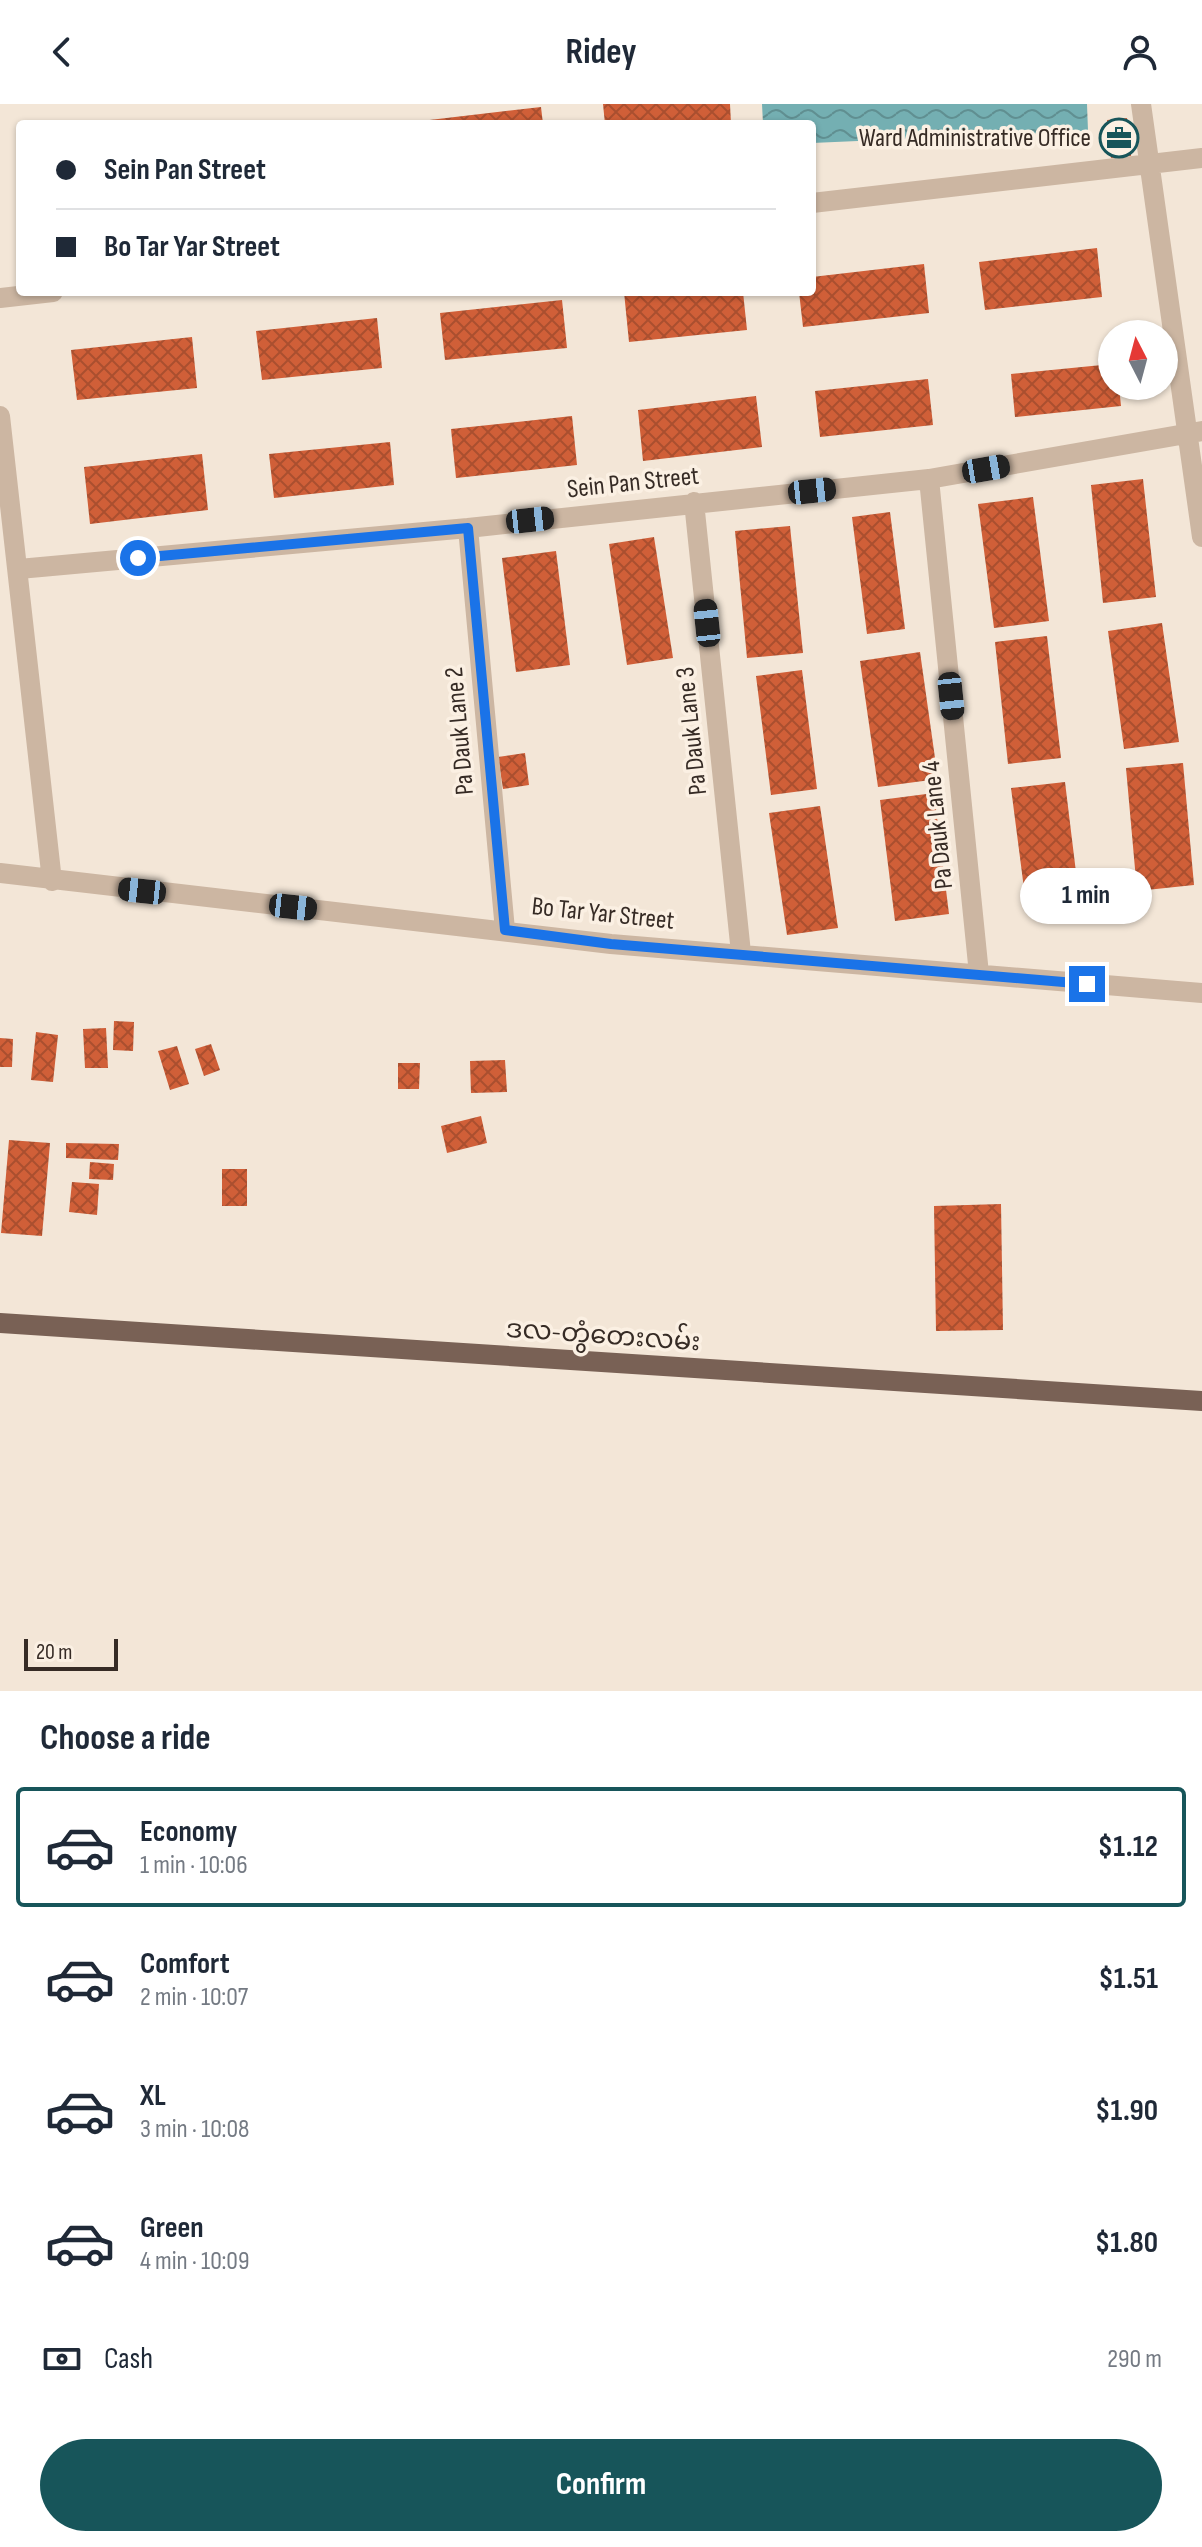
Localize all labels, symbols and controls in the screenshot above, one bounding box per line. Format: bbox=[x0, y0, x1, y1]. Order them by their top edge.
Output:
icon: back bbox=[40, 30, 84, 74]
icon: person bbox=[1118, 30, 1162, 74]
text: Ridey bbox=[566, 31, 636, 74]
office icon: Ward Administrative Office bbox=[1098, 117, 1140, 159]
place label: Ward Administrative Office bbox=[859, 123, 1091, 154]
text: Sein Pan Street bbox=[104, 152, 266, 188]
text: Bo Tar Yar Street bbox=[104, 229, 280, 265]
north arrow bbox=[1098, 320, 1178, 400]
map controls bbox=[1098, 320, 1178, 400]
car bbox=[960, 453, 1012, 485]
street label: Sein Pan Street bbox=[566, 461, 701, 505]
car bbox=[787, 477, 837, 505]
car bbox=[505, 506, 555, 534]
route start bbox=[120, 540, 156, 576]
car bbox=[693, 598, 721, 648]
street label: Pa Dauk Lane 3 bbox=[670, 665, 714, 797]
street label: Pa Dauk Lane 2 bbox=[439, 666, 481, 796]
car bbox=[937, 671, 965, 721]
street label: Pa Dauk Lane 4 bbox=[916, 759, 960, 891]
callout: 1 min bbox=[1021, 868, 1153, 924]
car bbox=[117, 877, 167, 905]
text: 1 min bbox=[1062, 880, 1110, 911]
street label: Bo Tar Yar Street bbox=[530, 891, 676, 937]
car bbox=[268, 893, 318, 921]
route end bbox=[1069, 966, 1105, 1002]
street label: ဒလ-တွံတေးလမ်း bbox=[505, 1311, 701, 1361]
scale bar bbox=[24, 1635, 118, 1671]
text: 20 m bbox=[36, 1639, 73, 1666]
text: Choose a ride bbox=[40, 1717, 211, 1760]
icon: car bbox=[44, 1811, 116, 1883]
text: Economy bbox=[140, 1814, 237, 1850]
text: $1.12 bbox=[1098, 1829, 1158, 1865]
text: 1 min · 10:06 bbox=[140, 1850, 248, 1881]
icon: car bbox=[44, 1943, 116, 2015]
text: Comfort bbox=[140, 1946, 230, 1982]
text: $1.51 bbox=[1098, 1961, 1158, 1997]
text: 2 min · 10:07 bbox=[140, 1982, 248, 2013]
icon: car bbox=[44, 2075, 116, 2147]
text: XL bbox=[140, 2078, 166, 2114]
text: $1.90 bbox=[1095, 2093, 1158, 2129]
text: 3 min · 10:08 bbox=[140, 2114, 249, 2145]
icon: car bbox=[44, 2207, 116, 2279]
text: Green bbox=[140, 2210, 204, 2246]
text: $1.80 bbox=[1095, 2225, 1158, 2261]
text: 4 min · 10:09 bbox=[140, 2246, 250, 2277]
icon: cash bbox=[40, 2337, 84, 2381]
text: Cash bbox=[104, 2341, 153, 2377]
text: 290 m bbox=[1107, 2344, 1162, 2375]
button: Confirm bbox=[40, 2439, 1162, 2531]

